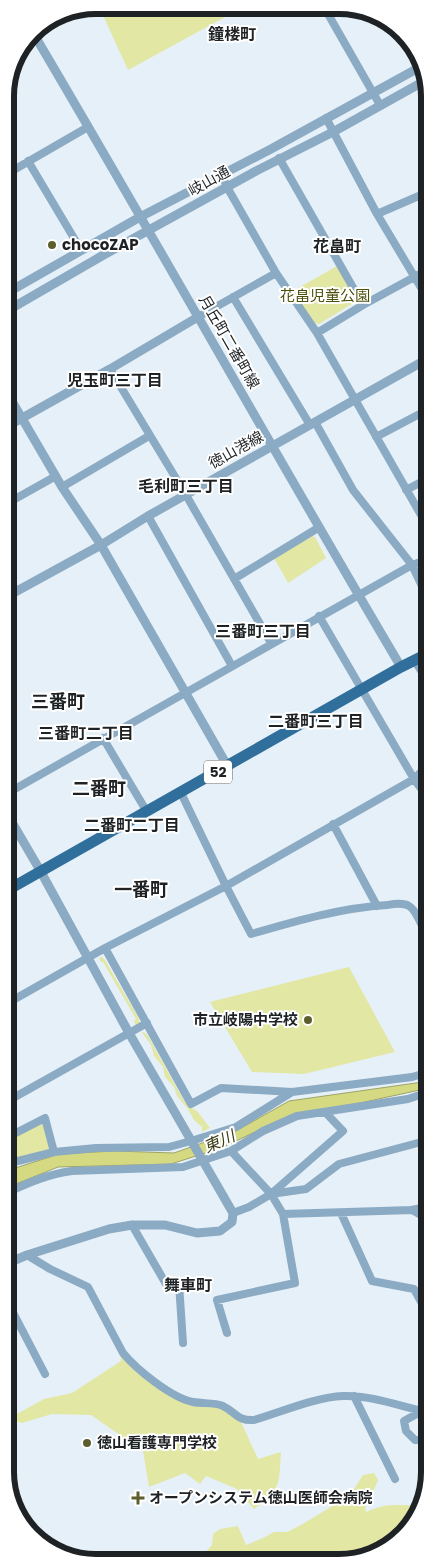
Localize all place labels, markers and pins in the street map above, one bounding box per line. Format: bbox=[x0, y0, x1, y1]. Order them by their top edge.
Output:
place label: chocoZAP bbox=[62, 234, 139, 255]
marker: chocoZAP bbox=[46, 239, 58, 251]
place label: 市立岐陽中学校 bbox=[193, 1009, 298, 1030]
marker: 市立岐陽中学校 bbox=[302, 1014, 314, 1026]
place label: 徳山看護専門学校 bbox=[97, 1432, 217, 1453]
marker: 徳山看護専門学校 bbox=[81, 1437, 93, 1449]
place label: オープンシステム徳山医師会病院 bbox=[149, 1487, 373, 1508]
marker: オープンシステム徳山医師会病院 bbox=[131, 1491, 145, 1505]

